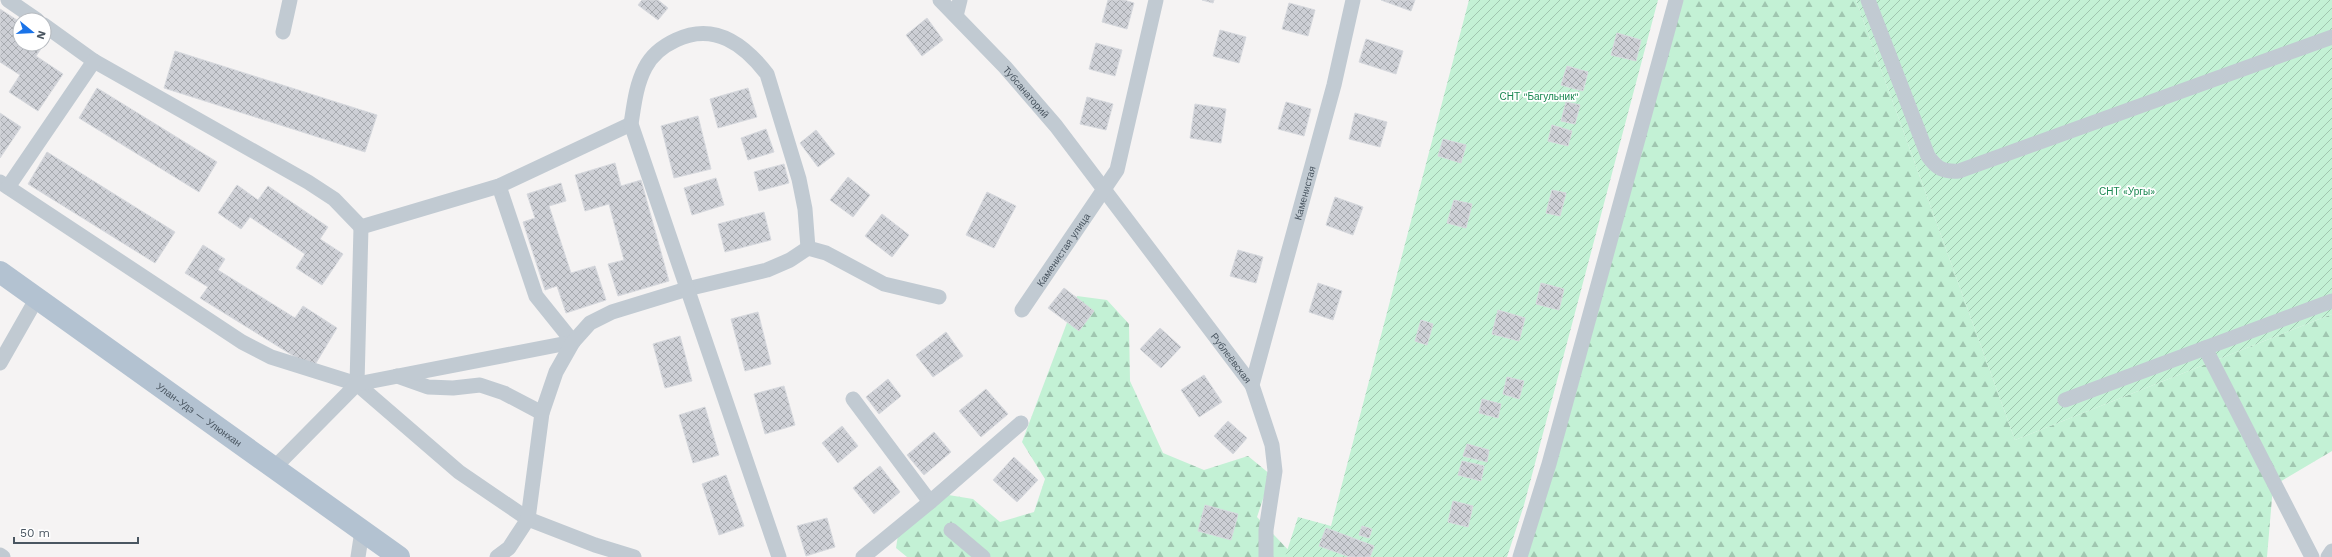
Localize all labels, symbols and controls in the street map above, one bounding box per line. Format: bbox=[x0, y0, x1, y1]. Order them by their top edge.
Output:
north arrow bbox=[12, 12, 52, 52]
text: N bbox=[34, 29, 48, 41]
street label: Тубсанаторий bbox=[1001, 64, 1051, 120]
park label: СНТ "Багульник" bbox=[1499, 91, 1579, 102]
street label: Каменистая bbox=[1292, 165, 1318, 221]
park label: СНТ «Ургы» bbox=[2099, 186, 2155, 197]
street label: Каменистая улица bbox=[1035, 211, 1092, 289]
street label: Рублеёвская bbox=[1209, 331, 1253, 385]
street label: Улан-Удэ — Улюнхан bbox=[154, 381, 244, 449]
scale bar bbox=[14, 519, 138, 545]
text: 50 m bbox=[20, 526, 50, 540]

